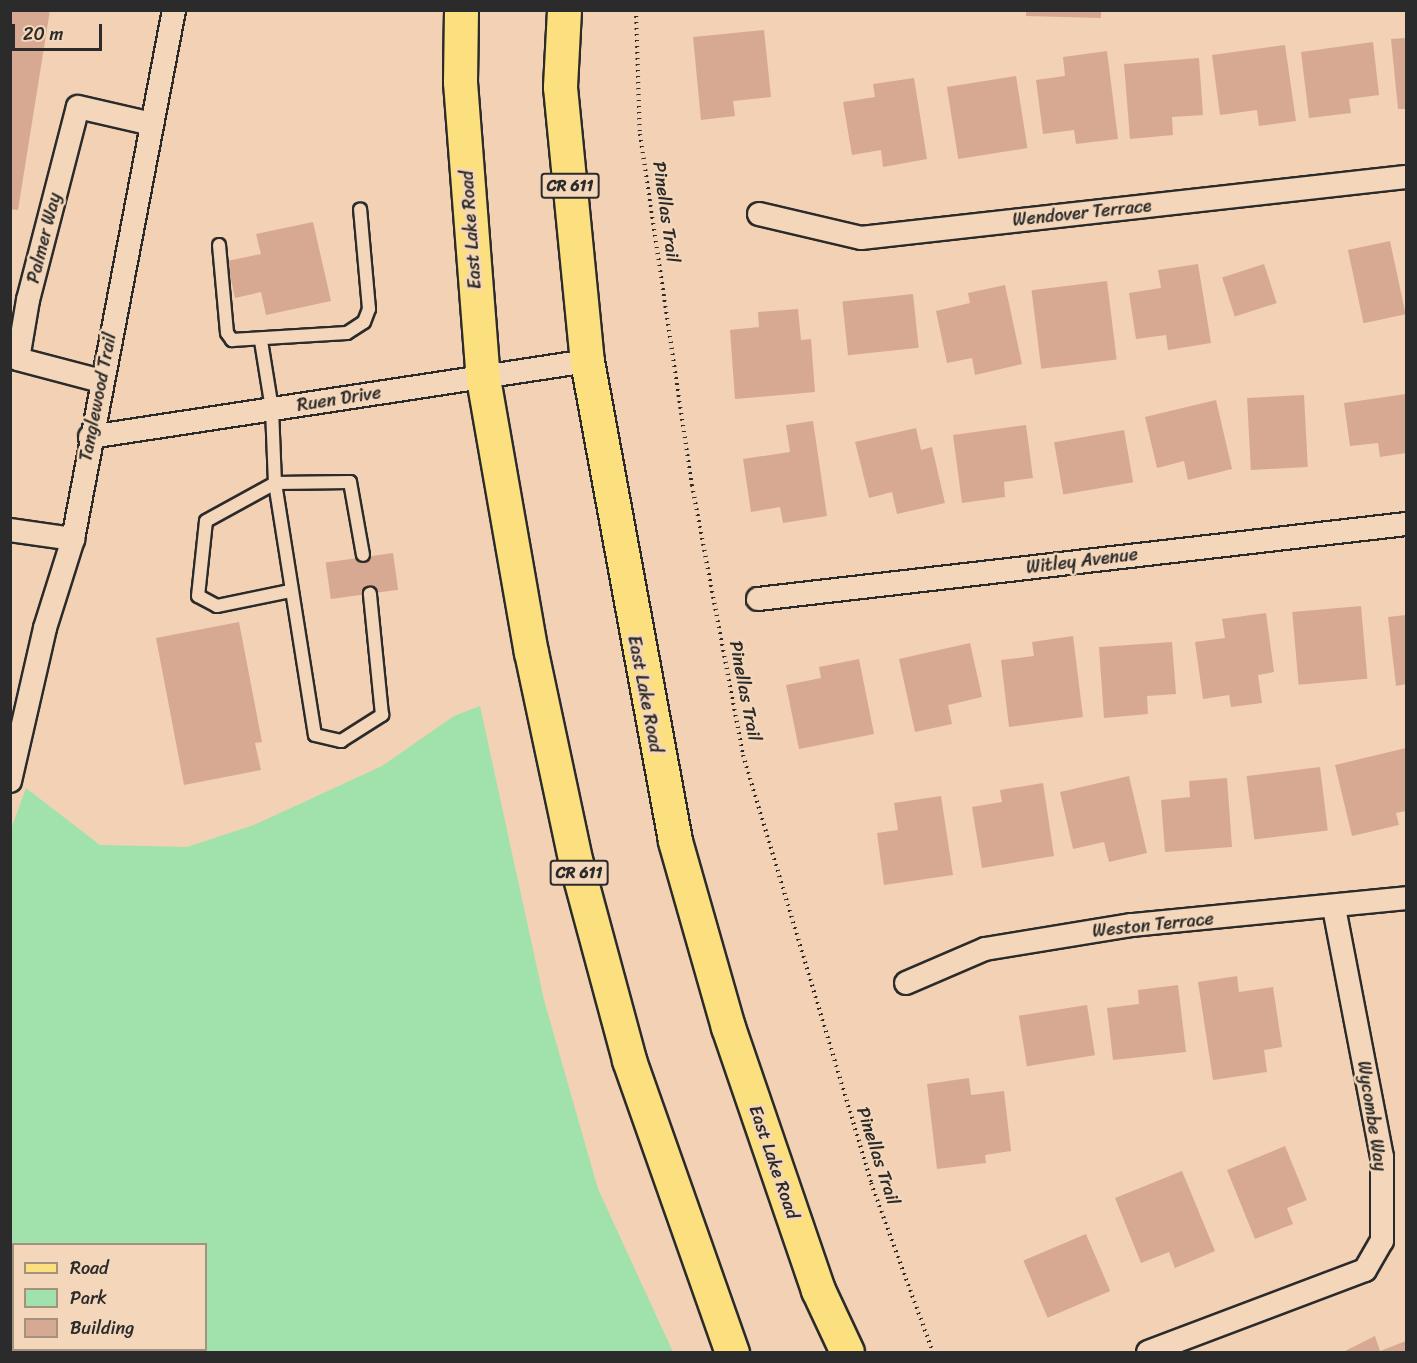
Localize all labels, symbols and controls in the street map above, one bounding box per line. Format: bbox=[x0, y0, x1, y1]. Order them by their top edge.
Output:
scale bar bbox=[15, 12, 105, 50]
text: 20 m bbox=[23, 18, 63, 50]
street label: Pinellas Trail bbox=[648, 160, 684, 264]
street label: East Lake Road bbox=[456, 170, 486, 290]
road number: CR 611 bbox=[540, 173, 600, 199]
street label: Palmer Way bbox=[22, 191, 66, 285]
street label: Wendover Terrace bbox=[1011, 195, 1153, 231]
street label: Tanglewood Trail bbox=[75, 331, 121, 463]
street label: Ruen Drive bbox=[295, 382, 383, 416]
street label: Witley Avenue bbox=[1025, 543, 1139, 579]
street label: East Lake Road bbox=[623, 633, 667, 755]
street label: Pinellas Trail bbox=[725, 639, 765, 743]
road number: CR 611 bbox=[549, 860, 609, 886]
street label: Weston Terrace bbox=[1091, 908, 1215, 942]
street label: Wycombe Way bbox=[1353, 1059, 1391, 1173]
street label: East Lake Road bbox=[744, 1102, 804, 1222]
street label: Pinellas Trail bbox=[852, 1104, 904, 1208]
legend bbox=[12, 1243, 207, 1351]
text: Road bbox=[70, 1252, 109, 1284]
text: Park bbox=[70, 1282, 107, 1314]
text: Building bbox=[70, 1312, 134, 1344]

